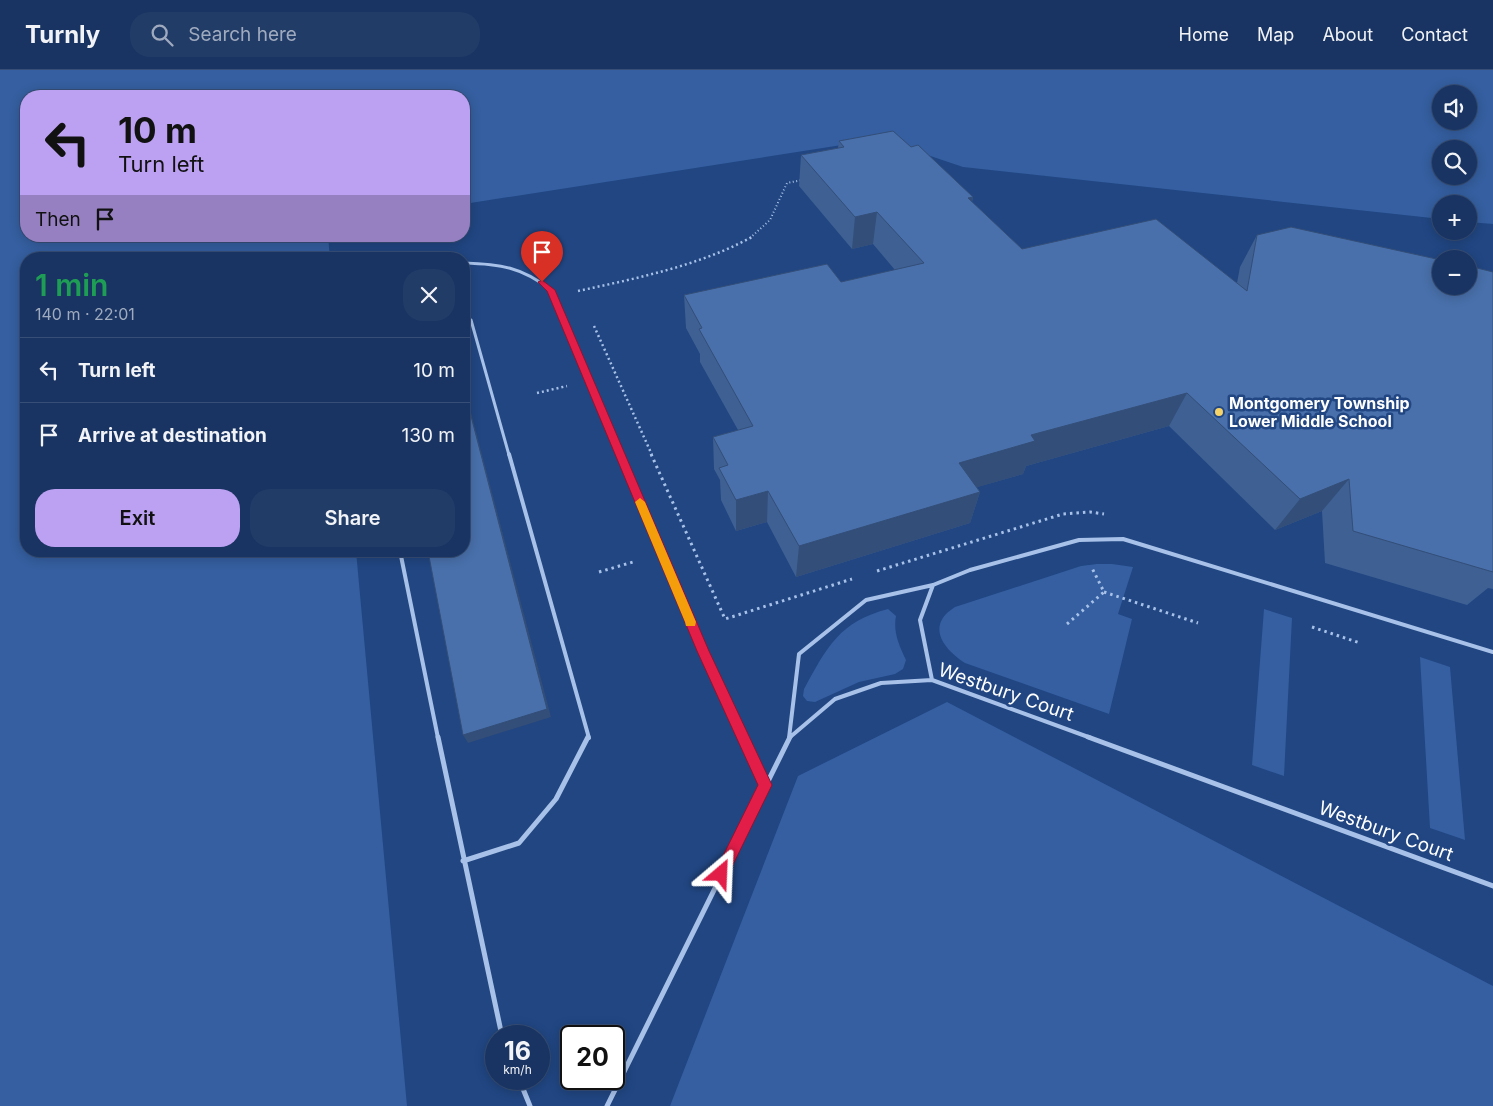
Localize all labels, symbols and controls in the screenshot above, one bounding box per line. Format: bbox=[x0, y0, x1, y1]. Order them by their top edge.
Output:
search box bbox=[130, 12, 480, 57]
text: Turnly bbox=[25, 20, 100, 49]
icon: search bbox=[148, 21, 176, 49]
text: Search here bbox=[188, 23, 297, 46]
text: Home bbox=[1179, 24, 1229, 45]
text: Map bbox=[1257, 24, 1294, 45]
text: About bbox=[1322, 24, 1373, 45]
text: Contact bbox=[1401, 24, 1468, 45]
map controls bbox=[1432, 85, 1477, 295]
button: sound bbox=[1432, 85, 1477, 130]
text: 10 m bbox=[118, 109, 197, 151]
icon: left bbox=[35, 110, 100, 175]
button: search bbox=[1432, 140, 1477, 185]
text: Turn left bbox=[118, 151, 204, 177]
button: + bbox=[1432, 195, 1477, 240]
icon: arrive bbox=[91, 205, 119, 233]
text: Then bbox=[35, 208, 81, 231]
pin bbox=[521, 231, 563, 282]
icon: arrive bbox=[528, 238, 556, 266]
button: − bbox=[1432, 250, 1477, 295]
text: 1 min bbox=[35, 267, 108, 303]
button: close bbox=[403, 269, 455, 321]
text: 140 m · 22:01 bbox=[35, 304, 135, 324]
icon: left bbox=[35, 356, 63, 384]
text: Turn left bbox=[78, 359, 156, 382]
text: 10 m bbox=[413, 359, 455, 382]
place label: Montgomery Township Lower Middle School bbox=[1229, 393, 1410, 431]
marker: Montgomery Township Lower Middle School bbox=[1213, 406, 1225, 418]
icon: arrive bbox=[35, 421, 63, 449]
text: Arrive at destination bbox=[78, 424, 267, 447]
text: 130 m bbox=[402, 424, 455, 447]
button: Exit bbox=[35, 489, 240, 547]
button: Share bbox=[250, 489, 455, 547]
street label: Westbury Court bbox=[935, 658, 1077, 726]
street label: Westbury Court bbox=[1316, 796, 1456, 866]
position arrow bbox=[694, 847, 746, 899]
speed limit sign: 20 bbox=[560, 1025, 625, 1090]
text: 16 bbox=[504, 1036, 531, 1066]
text: km/h bbox=[503, 1062, 532, 1077]

